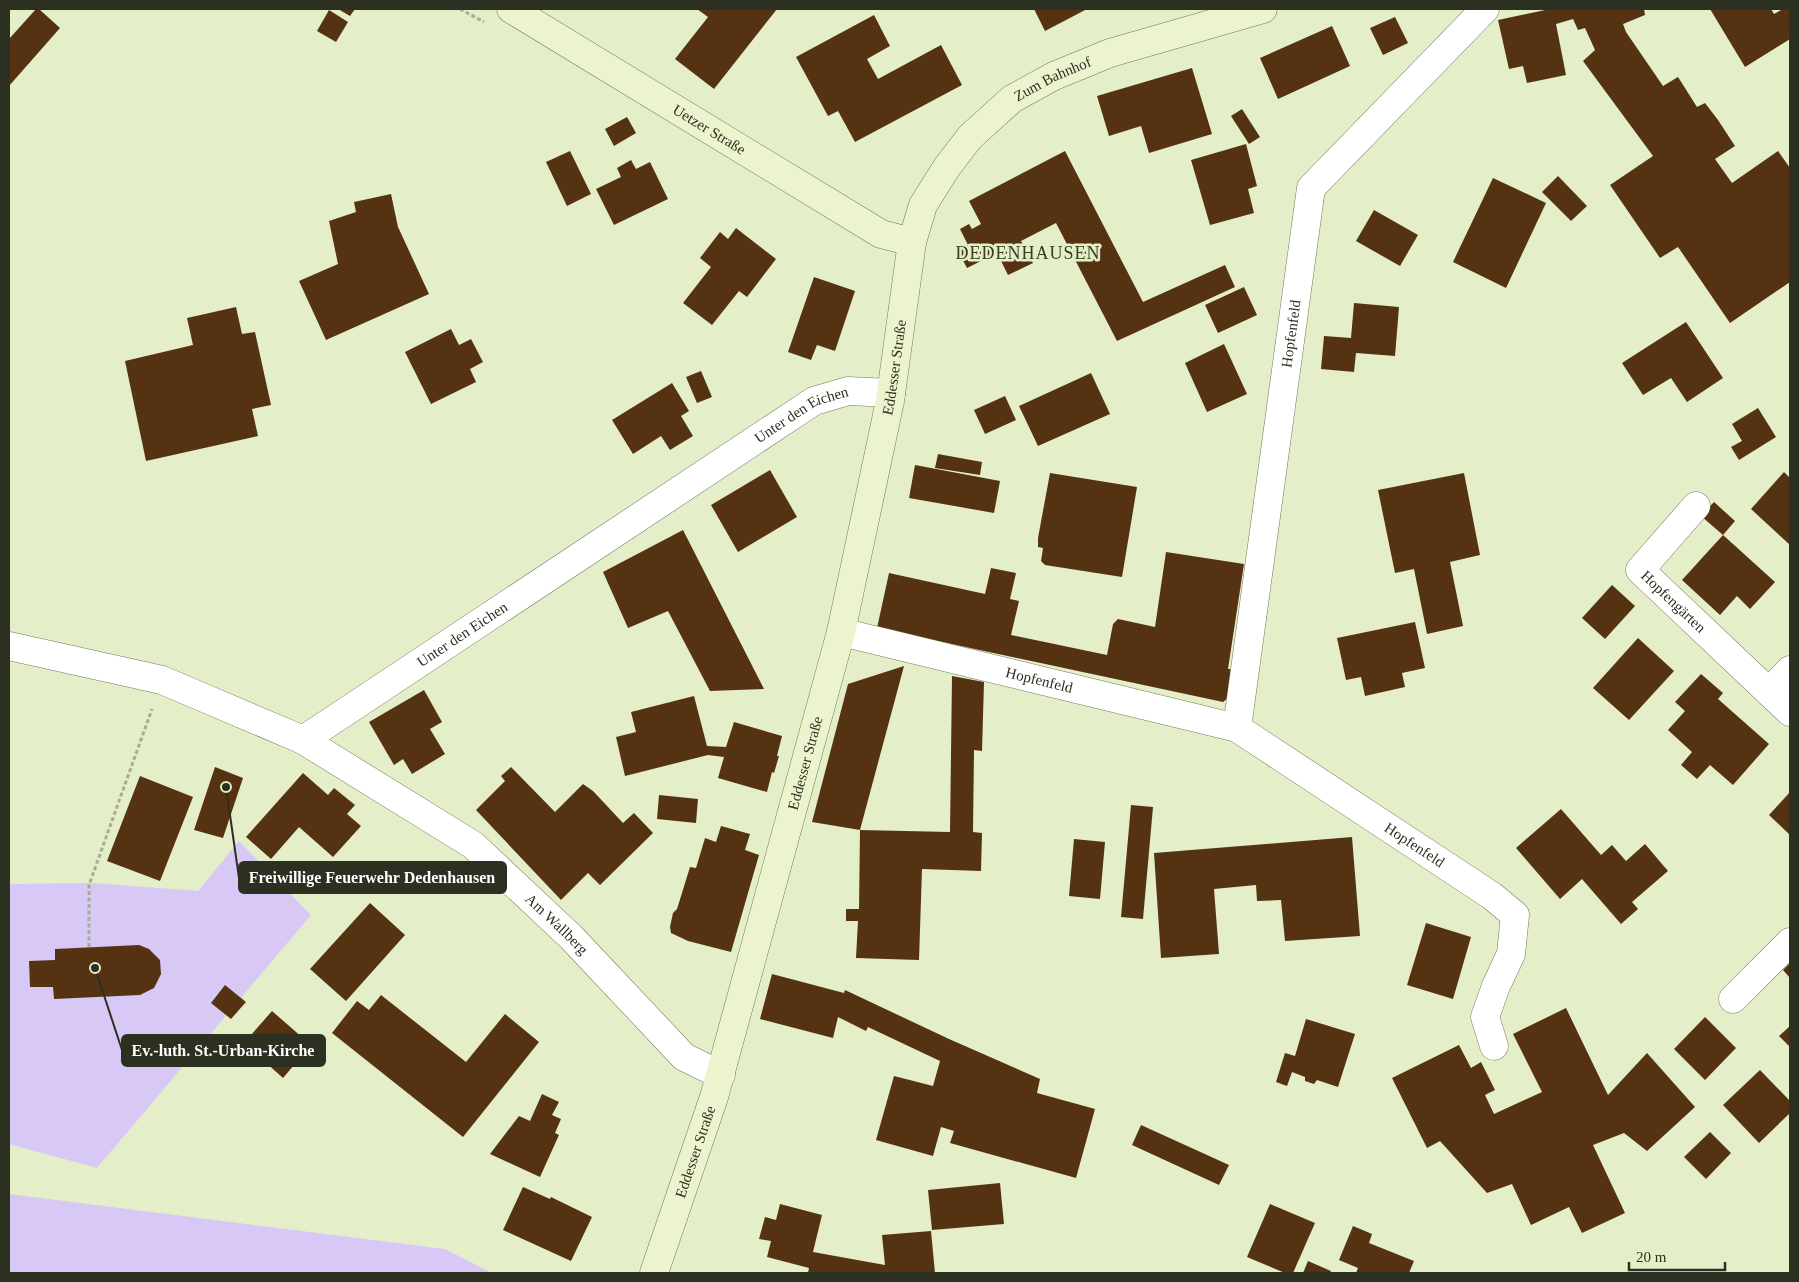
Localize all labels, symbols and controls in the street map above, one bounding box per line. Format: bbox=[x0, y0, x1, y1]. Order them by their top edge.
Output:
street label: Zum Bahnhof bbox=[1011, 54, 1093, 104]
street label: Uetzer Straße bbox=[670, 101, 749, 158]
district label: DEDENHAUSEN bbox=[956, 243, 1101, 263]
street label: Hopfenfeld bbox=[1278, 298, 1304, 369]
street label: Eddesser Straße bbox=[879, 318, 909, 417]
street label: Unter den Eichen bbox=[751, 383, 851, 446]
street label: Hopfengärten bbox=[1638, 567, 1709, 636]
street label: Unter den Eichen bbox=[414, 598, 511, 670]
street label: Hopfenfeld bbox=[1004, 664, 1075, 696]
street label: Eddesser Straße bbox=[785, 714, 826, 812]
street label: Hopfenfeld bbox=[1382, 819, 1448, 871]
callout: Freiwillige Feuerwehr Dedenhausen bbox=[239, 862, 506, 893]
text: Freiwillige Feuerwehr Dedenhausen bbox=[249, 869, 495, 887]
street label: Am Wallberg bbox=[522, 890, 592, 958]
callout: Ev.-luth. St.-Urban-Kirche bbox=[122, 1035, 325, 1066]
text: Ev.-luth. St.-Urban-Kirche bbox=[132, 1042, 314, 1059]
street label: Eddesser Straße bbox=[672, 1103, 719, 1200]
scale bar bbox=[1629, 1240, 1725, 1272]
text: 20 m bbox=[1636, 1249, 1667, 1265]

